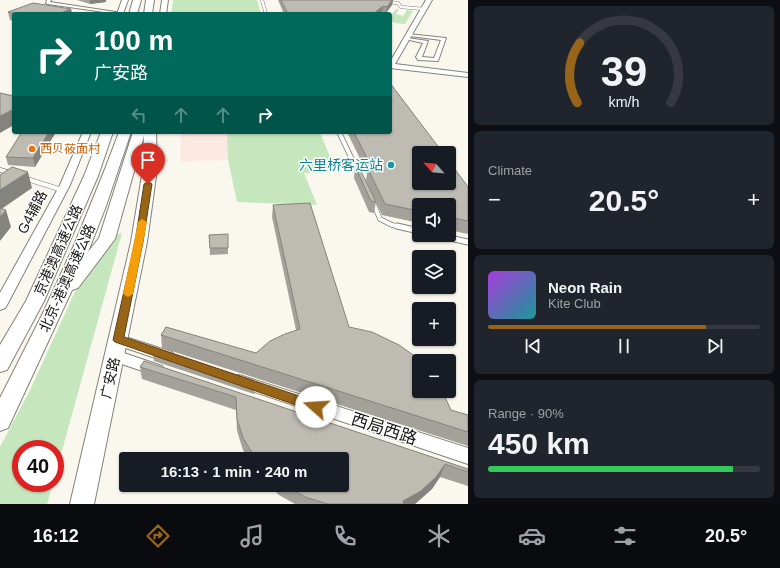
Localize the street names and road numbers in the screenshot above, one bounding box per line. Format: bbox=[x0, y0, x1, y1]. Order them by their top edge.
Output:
street label: G4辅路 bbox=[14, 188, 50, 236]
street label: 京港澳高速公路 bbox=[31, 202, 85, 298]
street label: 北京-港澳高速公路 bbox=[36, 221, 98, 335]
street label: 广安路 bbox=[97, 356, 123, 400]
street label: 西局西路 bbox=[349, 409, 419, 449]

